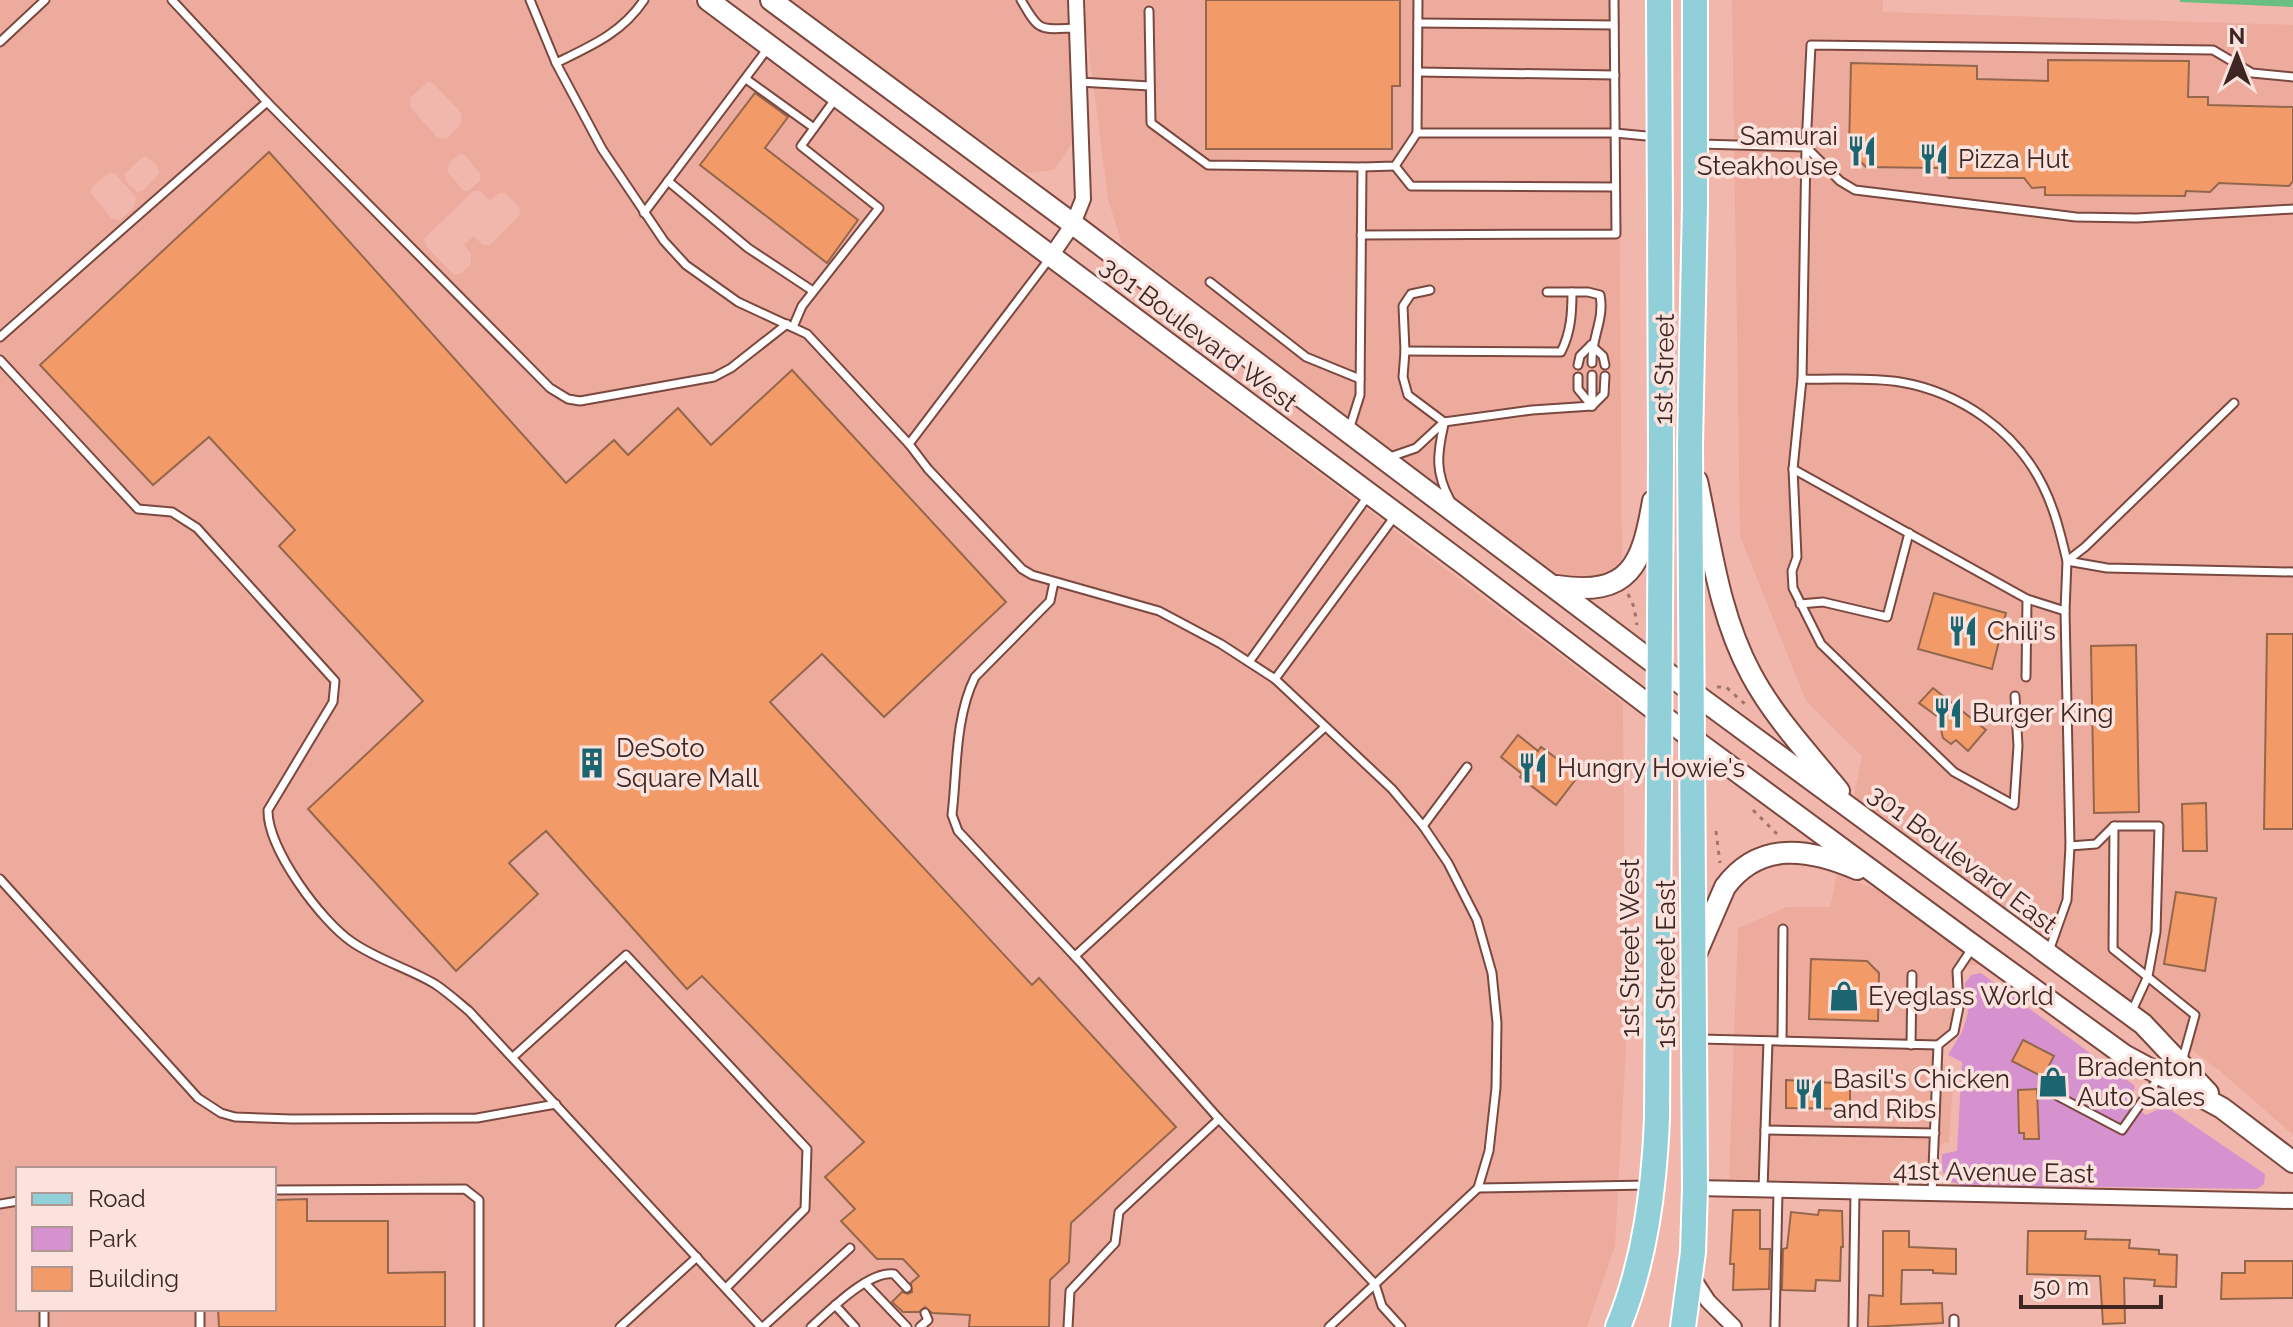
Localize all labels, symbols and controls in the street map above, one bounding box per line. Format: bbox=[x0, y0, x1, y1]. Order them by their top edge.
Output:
north arrow bbox=[2197, 16, 2277, 96]
text: N bbox=[2229, 23, 2245, 49]
place label: Samurai Steakhouse bbox=[1697, 121, 1838, 181]
restaurant icon: Samurai Steakhouse bbox=[1845, 134, 1879, 168]
restaurant icon: Pizza Hut bbox=[1917, 142, 1951, 176]
place label: Pizza Hut bbox=[1958, 144, 2070, 174]
street label: 301 Boulevard West bbox=[1095, 250, 1303, 418]
street label: 1st Street bbox=[1648, 313, 1680, 425]
restaurant icon: Chili's bbox=[1946, 614, 1980, 648]
place label: Chili's bbox=[1987, 616, 2056, 646]
restaurant icon: Burger King bbox=[1931, 696, 1965, 730]
place label: Burger King bbox=[1972, 698, 2114, 728]
place label: DeSoto Square Mall bbox=[616, 733, 760, 793]
building icon: DeSoto Square Mall bbox=[575, 746, 609, 780]
restaurant icon: Hungry Howie's bbox=[1516, 751, 1550, 785]
place label: Hungry Howie's bbox=[1557, 753, 1745, 783]
street label: 301 Boulevard East bbox=[1863, 778, 2063, 940]
street label: 1st Street West bbox=[1615, 858, 1645, 1037]
street label: 1st Street East bbox=[1651, 879, 1681, 1048]
shop icon: Eyeglass World bbox=[1827, 979, 1861, 1013]
place label: Eyeglass World bbox=[1868, 981, 2054, 1011]
place label: Bradenton Auto Sales bbox=[2077, 1052, 2205, 1112]
place label: Basil's Chicken and Ribs bbox=[1833, 1064, 2010, 1124]
shop icon: Bradenton Auto Sales bbox=[2036, 1065, 2070, 1099]
restaurant icon: Basil's Chicken and Ribs bbox=[1792, 1077, 1826, 1111]
street label: 41st Avenue East bbox=[1893, 1155, 2095, 1189]
legend bbox=[16, 1167, 276, 1311]
text: Road bbox=[88, 1184, 146, 1213]
text: Park bbox=[88, 1224, 137, 1253]
scale bar bbox=[2021, 1259, 2161, 1309]
text: Building bbox=[88, 1264, 179, 1293]
text: 50 m bbox=[2033, 1272, 2089, 1301]

